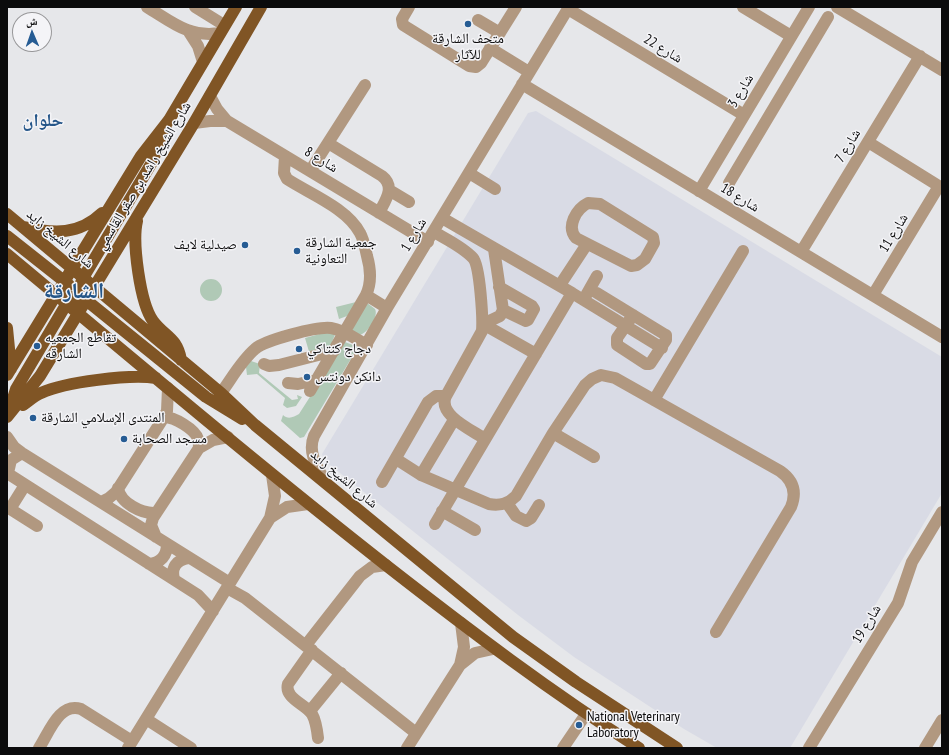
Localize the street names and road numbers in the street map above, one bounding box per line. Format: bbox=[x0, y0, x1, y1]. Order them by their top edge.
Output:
street label: شارع 22 bbox=[641, 31, 685, 67]
street label: شارع 3 bbox=[725, 71, 757, 111]
street label: شارع الشيخ راشد بن صقر القاسمي bbox=[93, 99, 195, 253]
street label: شارع 7 bbox=[832, 126, 864, 166]
street label: شارع 8 bbox=[301, 144, 341, 176]
street label: شارع 18 bbox=[718, 180, 762, 216]
street label: شارع الشيخ زايد bbox=[23, 206, 97, 272]
street label: شارع 11 bbox=[876, 211, 912, 255]
street label: شارع 1 bbox=[398, 215, 430, 255]
street label: شارع الشيخ زايد bbox=[307, 446, 381, 512]
street label: شارع 19 bbox=[849, 602, 885, 646]

